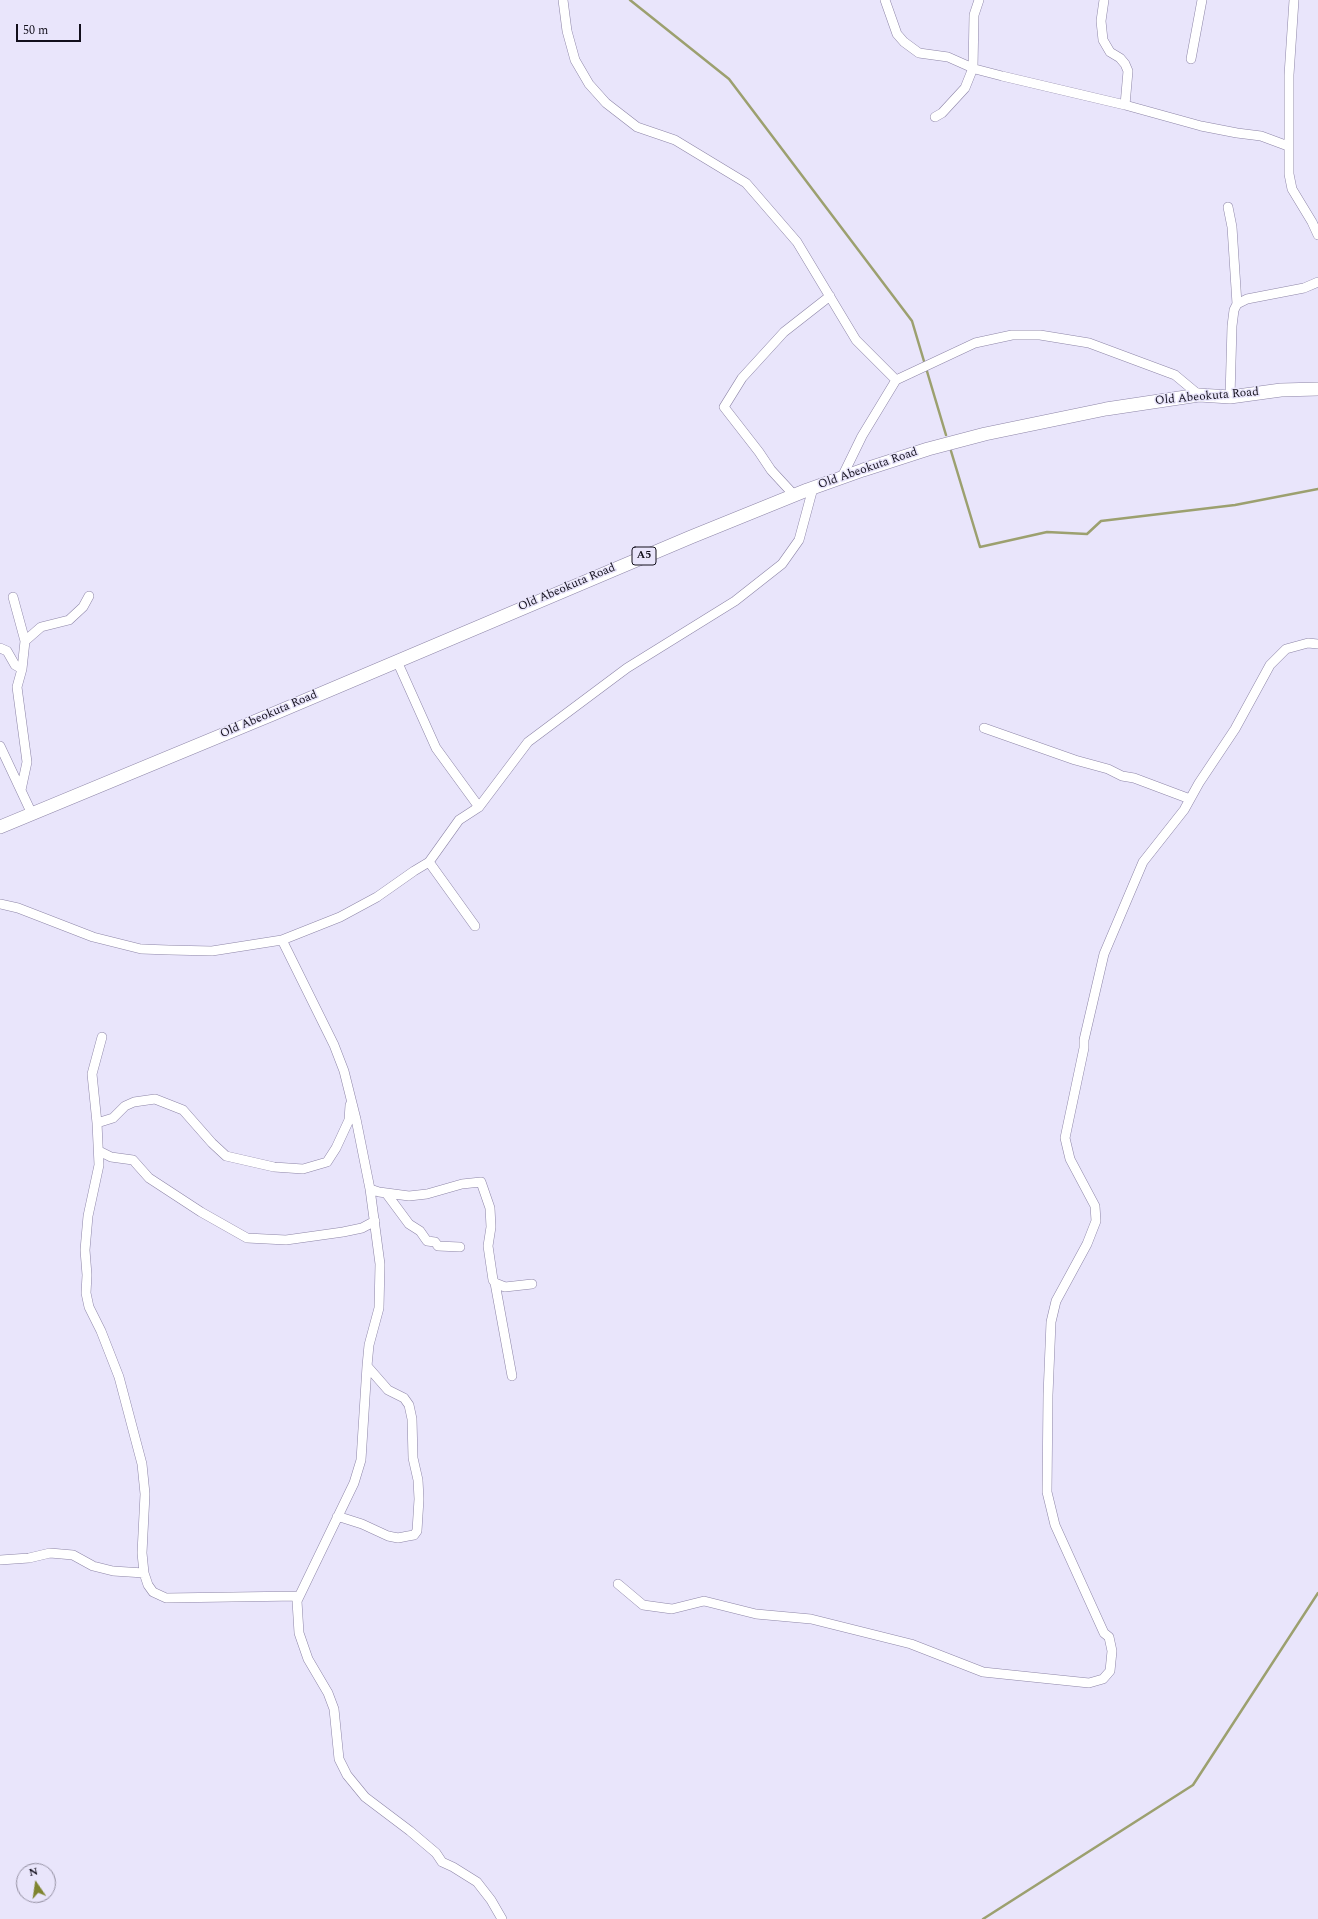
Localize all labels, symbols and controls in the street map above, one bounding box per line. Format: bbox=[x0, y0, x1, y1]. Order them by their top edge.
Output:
scale bar bbox=[18, 16, 83, 42]
text: 50 m bbox=[23, 21, 48, 40]
street label: Old Abeokuta Road bbox=[1154, 385, 1260, 409]
street label: Old Abeokuta Road bbox=[816, 445, 920, 493]
road number: A5 bbox=[632, 547, 656, 565]
street label: Old Abeokuta Road bbox=[516, 561, 618, 615]
street label: Old Abeokuta Road bbox=[218, 688, 320, 742]
north arrow bbox=[16, 1863, 56, 1903]
text: N bbox=[27, 1863, 40, 1881]

